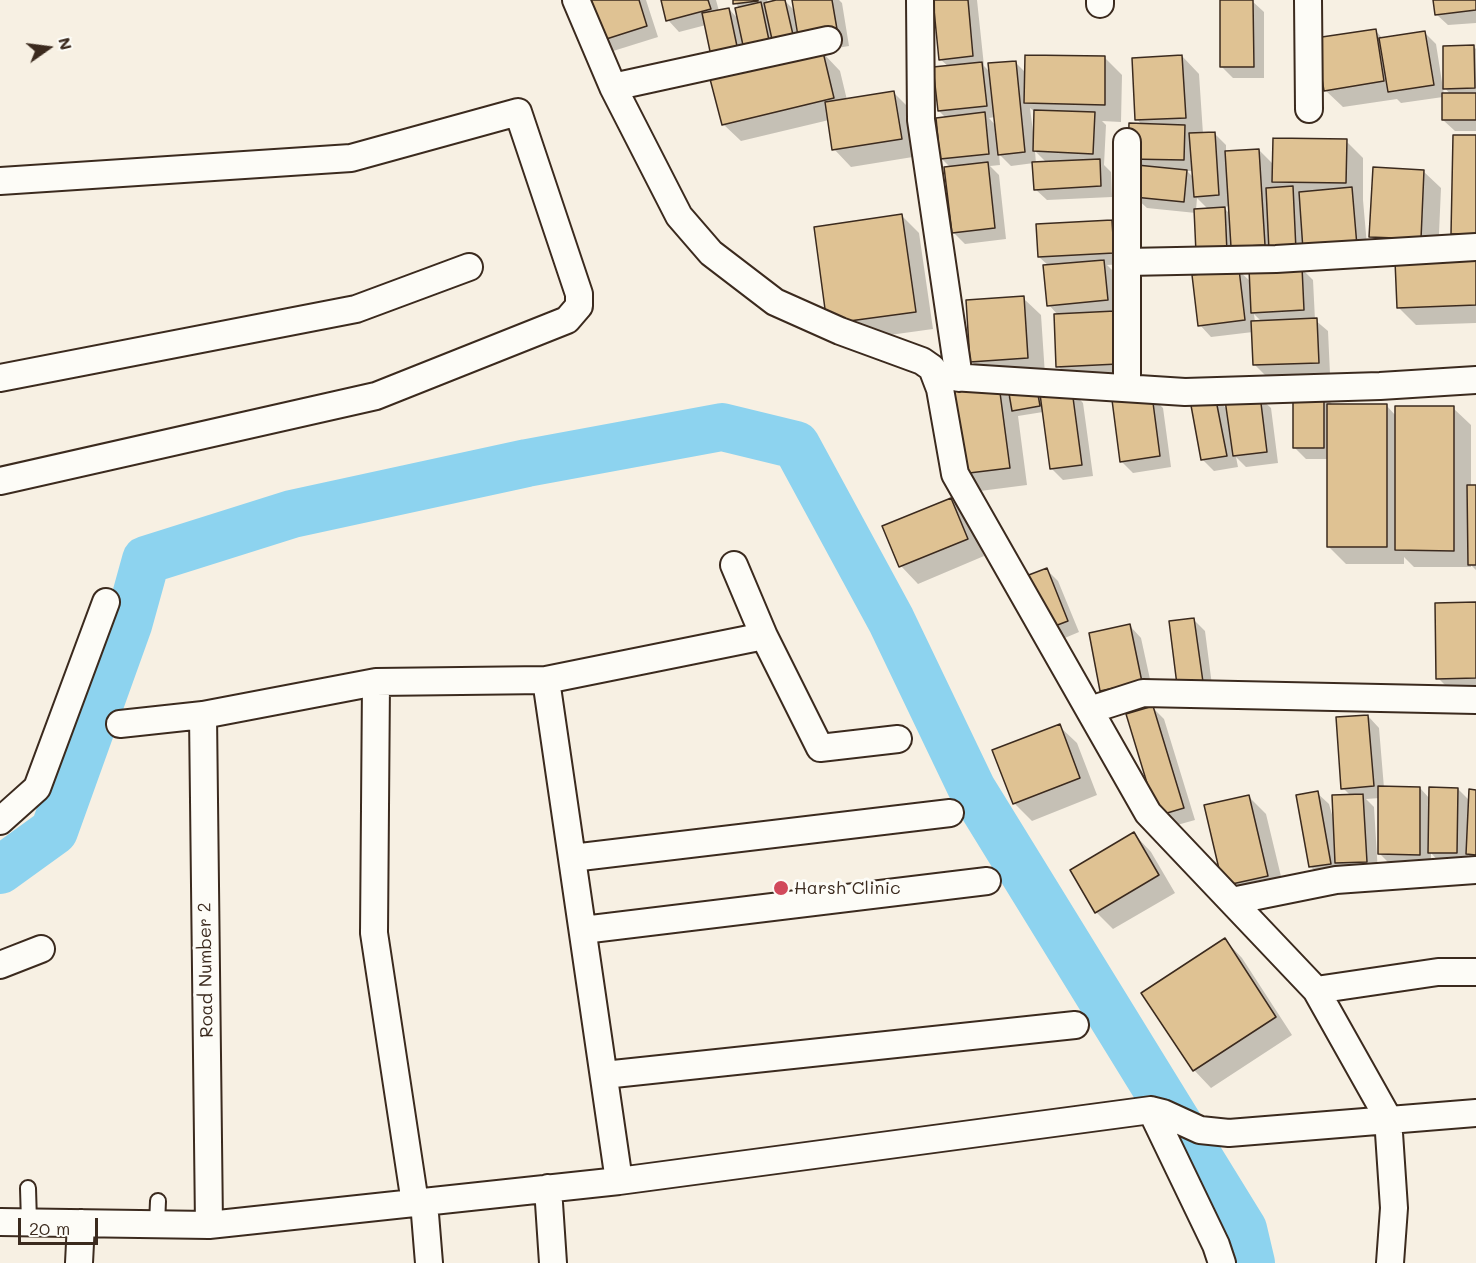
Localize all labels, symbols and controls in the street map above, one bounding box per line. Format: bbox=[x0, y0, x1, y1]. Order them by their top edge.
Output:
north arrow bbox=[18, 18, 78, 78]
text: N bbox=[54, 35, 78, 52]
place label: Harsh Clinic bbox=[794, 877, 901, 899]
marker: Harsh Clinic bbox=[772, 879, 790, 897]
street label: Road Number 2 bbox=[194, 902, 218, 1038]
scale bar bbox=[21, 1206, 100, 1244]
text: 20 m bbox=[29, 1216, 70, 1240]

